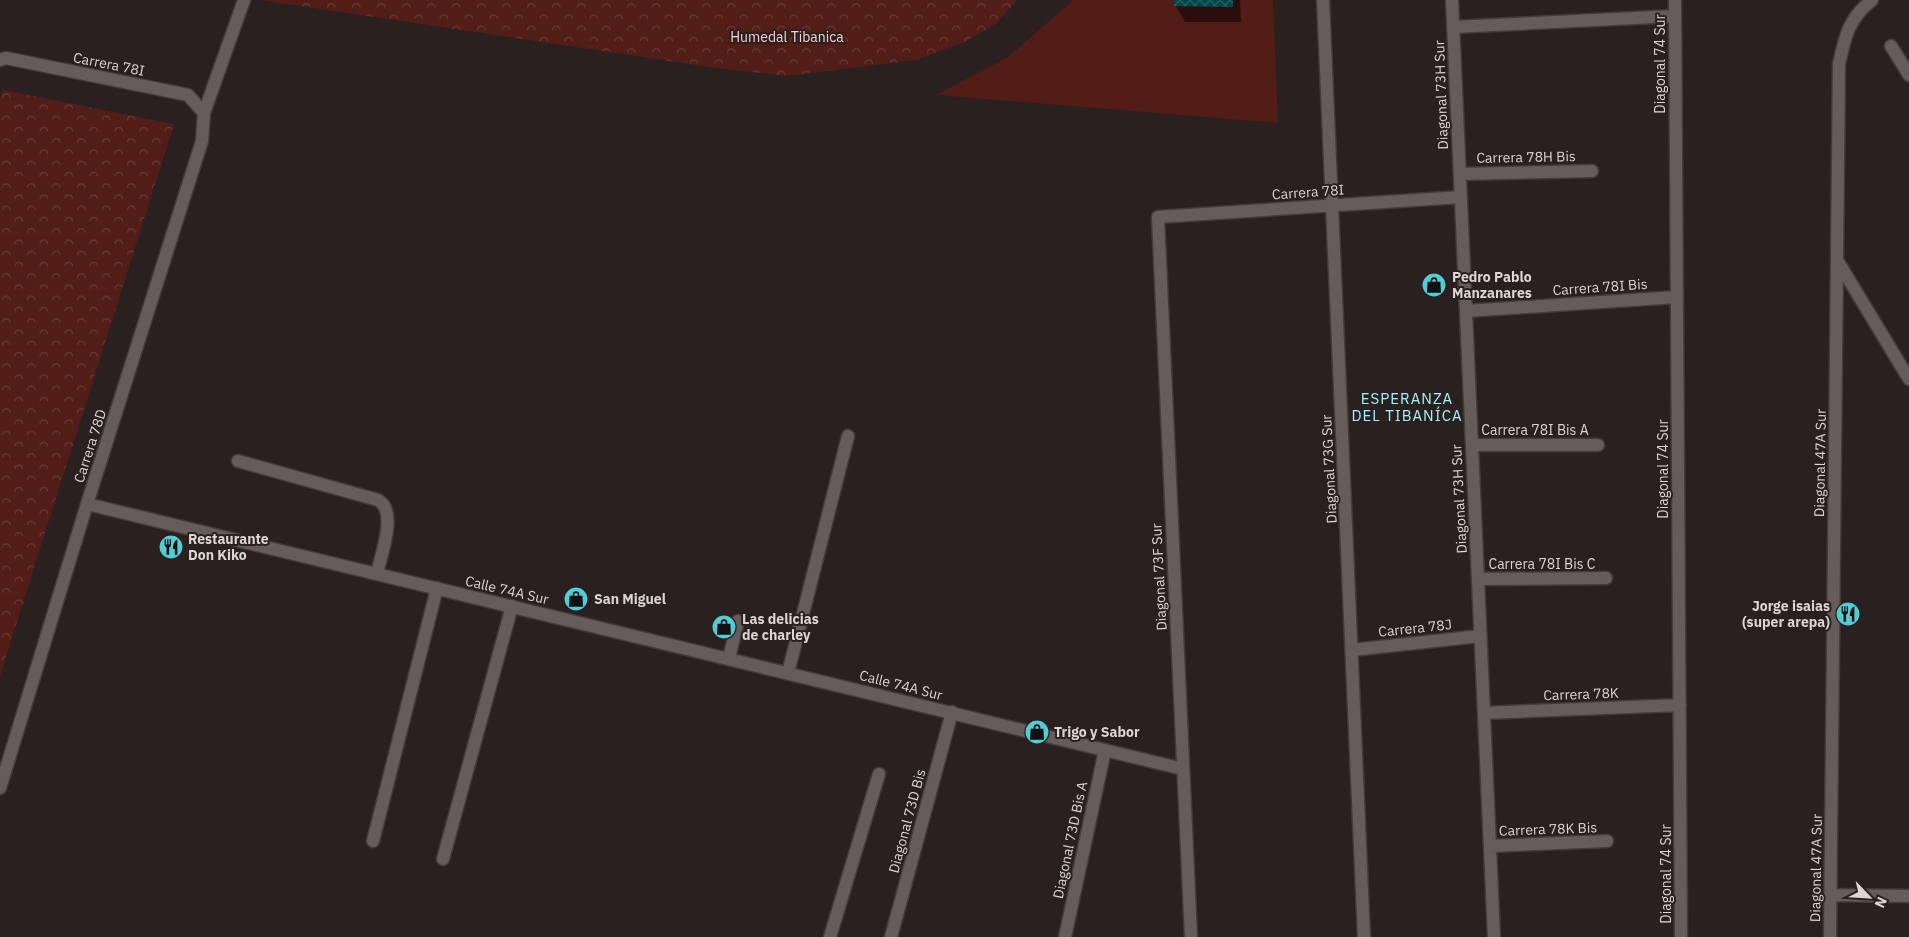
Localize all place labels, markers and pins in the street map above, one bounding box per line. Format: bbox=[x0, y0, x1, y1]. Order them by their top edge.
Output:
place label: Pedro Pablo Manzanares bbox=[1452, 268, 1532, 302]
shop icon: Pedro Pablo Manzanares bbox=[1421, 272, 1447, 298]
place label: Restaurante Don Kiko bbox=[188, 530, 269, 564]
restaurant icon: Restaurante Don Kiko bbox=[158, 534, 184, 560]
shop icon: San Miguel bbox=[563, 586, 589, 612]
place label: San Miguel bbox=[594, 590, 666, 608]
place label: Jorge isaias (super arepa) bbox=[1742, 597, 1830, 631]
restaurant icon: Jorge isaias (super arepa) bbox=[1835, 601, 1861, 627]
place label: Las delicias de charley bbox=[742, 610, 819, 644]
shop icon: Las delicias de charley bbox=[711, 614, 737, 640]
shop icon: Trigo y Sabor bbox=[1024, 719, 1050, 745]
place label: Trigo y Sabor bbox=[1054, 723, 1140, 741]

